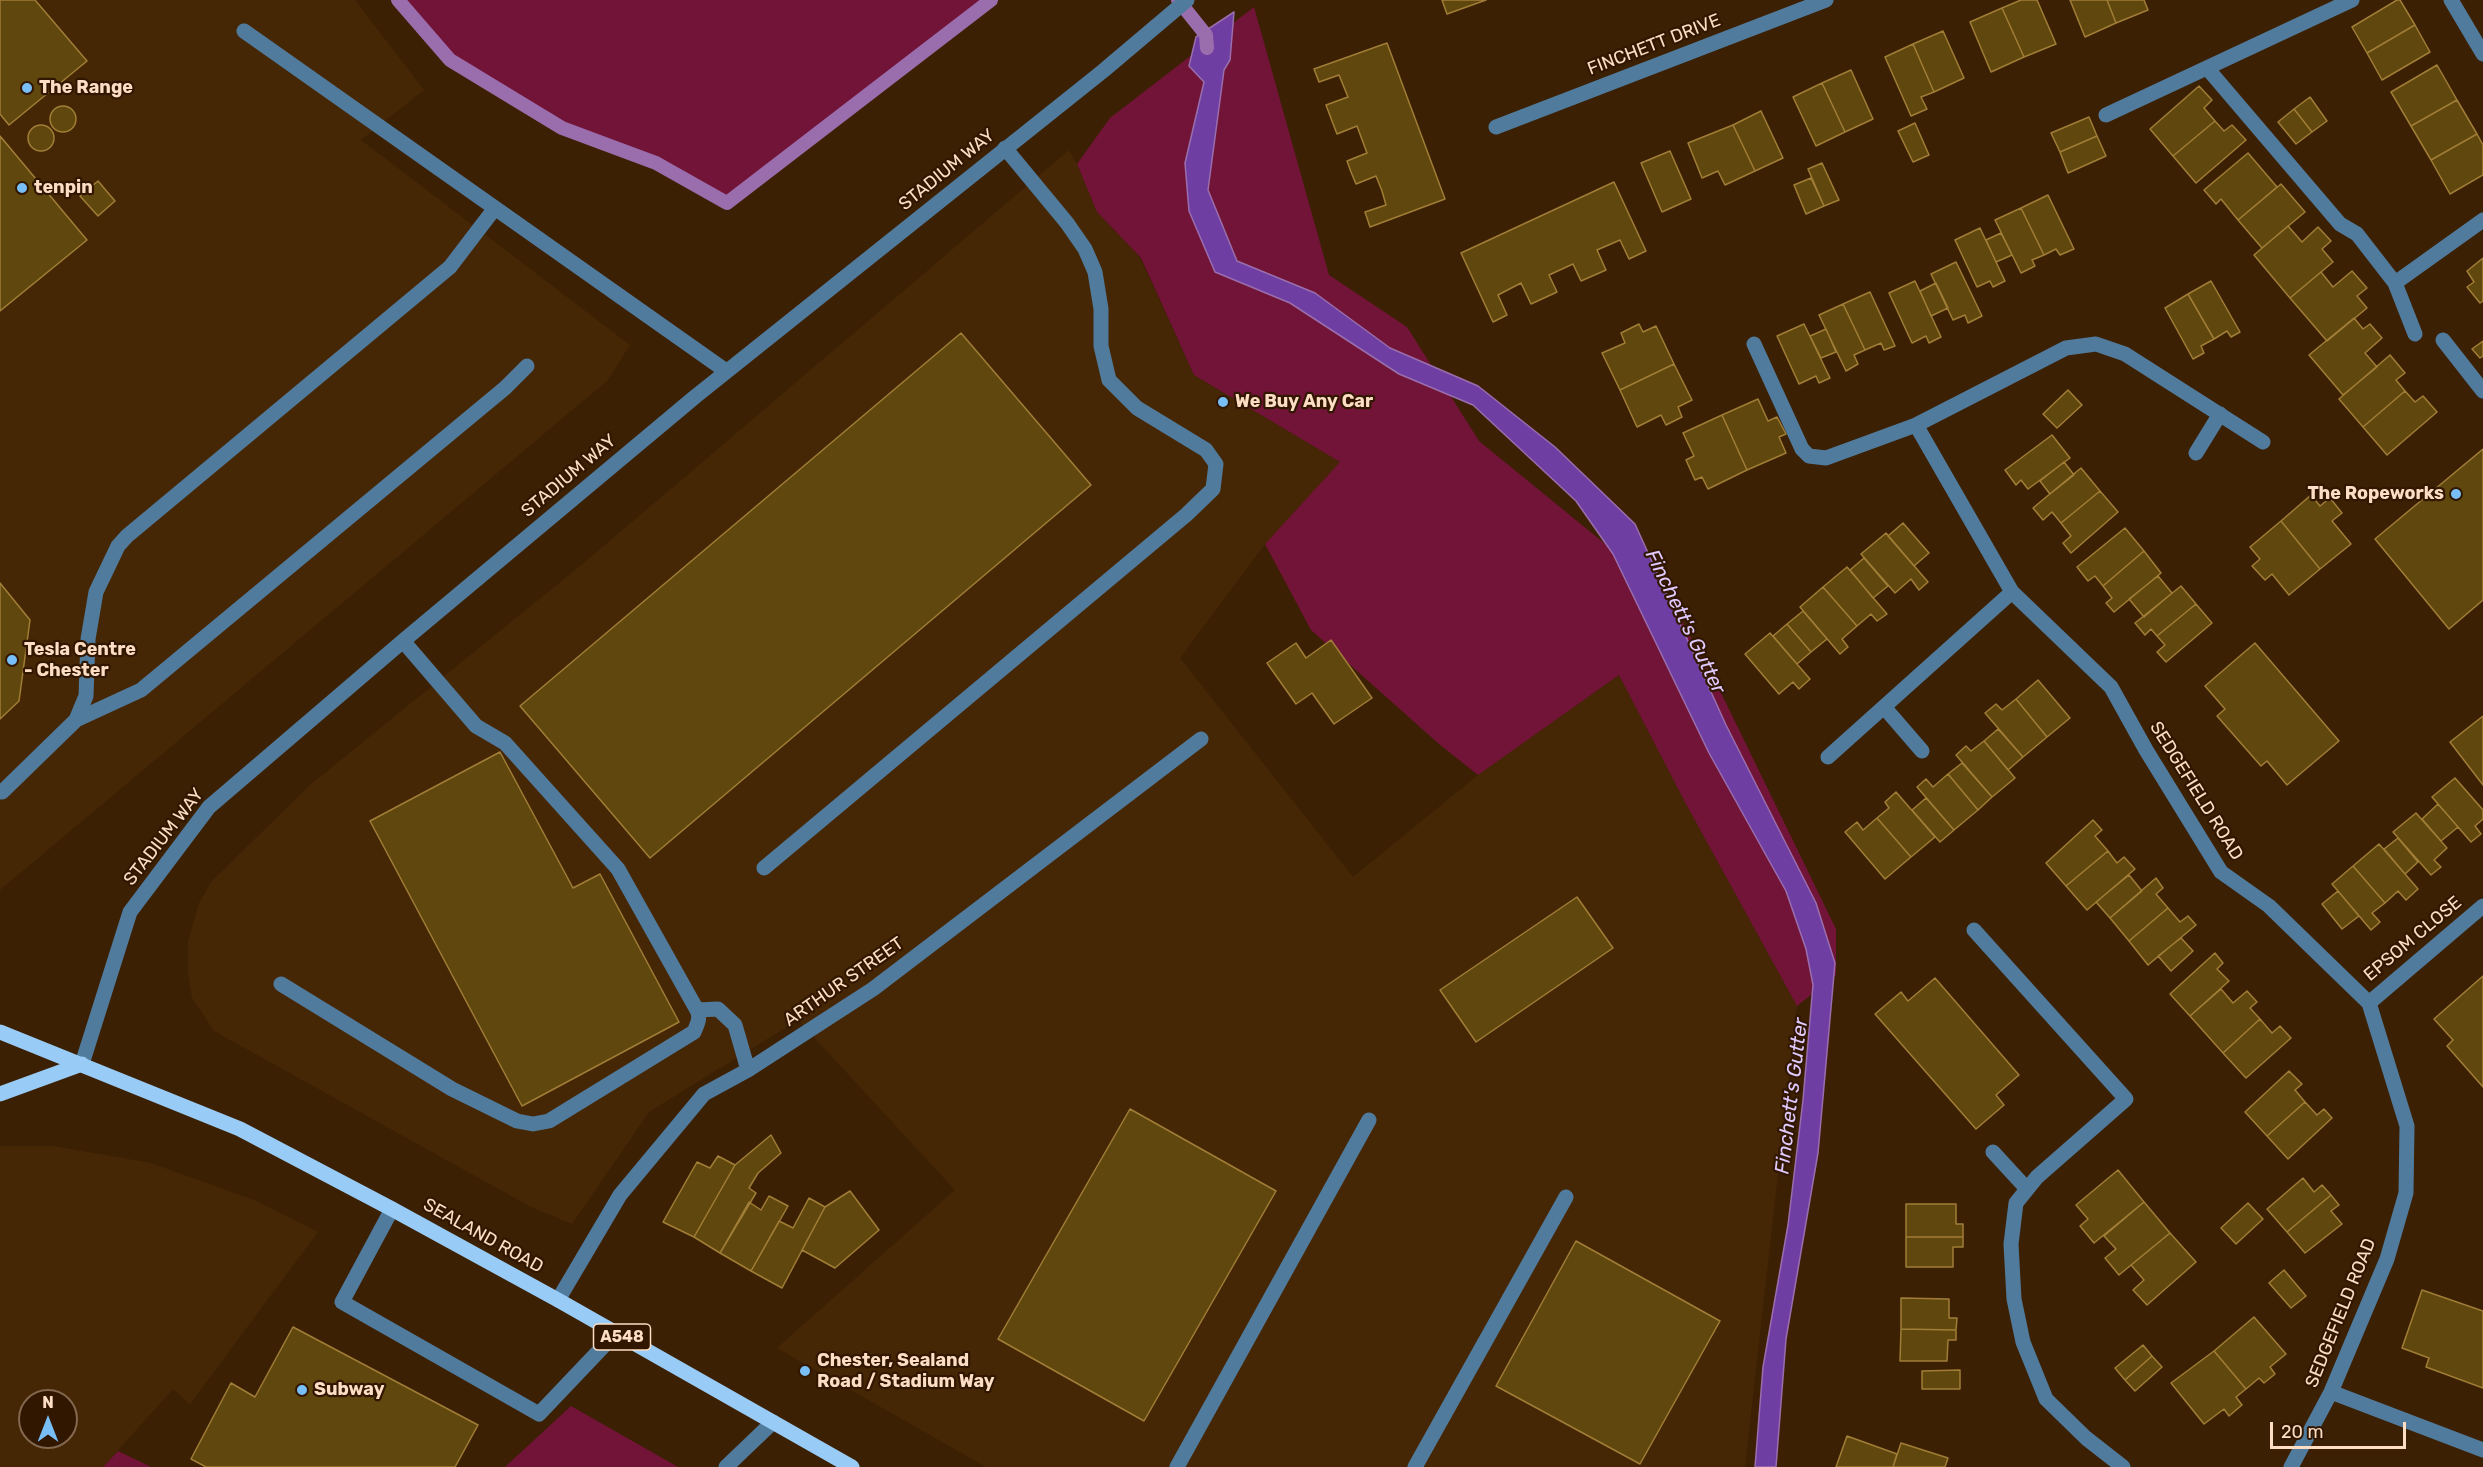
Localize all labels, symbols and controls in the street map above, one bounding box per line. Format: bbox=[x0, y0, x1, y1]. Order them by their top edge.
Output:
street label: FINCHETT DRIVE bbox=[1584, 10, 1724, 80]
place label: The Range bbox=[39, 77, 133, 99]
marker: The Range bbox=[20, 81, 34, 95]
street label: STADIUM WAY bbox=[895, 125, 999, 215]
place label: tenpin bbox=[34, 177, 93, 199]
marker: tenpin bbox=[15, 181, 29, 195]
place label: We Buy Any Car bbox=[1235, 391, 1373, 413]
marker: We Buy Any Car bbox=[1216, 395, 1230, 409]
street label: STADIUM WAY bbox=[517, 430, 621, 522]
place label: The Ropeworks bbox=[2307, 483, 2444, 505]
marker: The Ropeworks bbox=[2449, 487, 2463, 501]
water label: Finchett's Gutter bbox=[1640, 546, 1730, 698]
place label: Tesla Centre - Chester bbox=[24, 639, 136, 682]
marker: Tesla Centre - Chester bbox=[5, 653, 19, 667]
street label: SEDGEFIELD ROAD bbox=[2145, 718, 2247, 864]
street label: STADIUM WAY bbox=[119, 784, 209, 890]
street label: EPSOM CLOSE bbox=[2360, 892, 2466, 986]
street label: ARTHUR STREET bbox=[780, 933, 908, 1031]
water label: Finchett's Gutter bbox=[1771, 1016, 1813, 1176]
street label: SEALAND ROAD bbox=[419, 1194, 547, 1278]
street label: SEDGEFIELD ROAD bbox=[2301, 1235, 2381, 1391]
road number: A548 bbox=[594, 1324, 650, 1350]
place label: Chester, Sealand Road / Stadium Way bbox=[817, 1350, 995, 1392]
marker: Chester, Sealand Road / Stadium Way bbox=[798, 1364, 812, 1378]
place label: Subway bbox=[314, 1379, 384, 1401]
marker: Subway bbox=[295, 1383, 309, 1397]
north arrow bbox=[18, 1389, 78, 1449]
text: N bbox=[42, 1393, 54, 1412]
scale bar bbox=[2273, 1410, 2410, 1448]
text: 20 m bbox=[2281, 1421, 2323, 1443]

